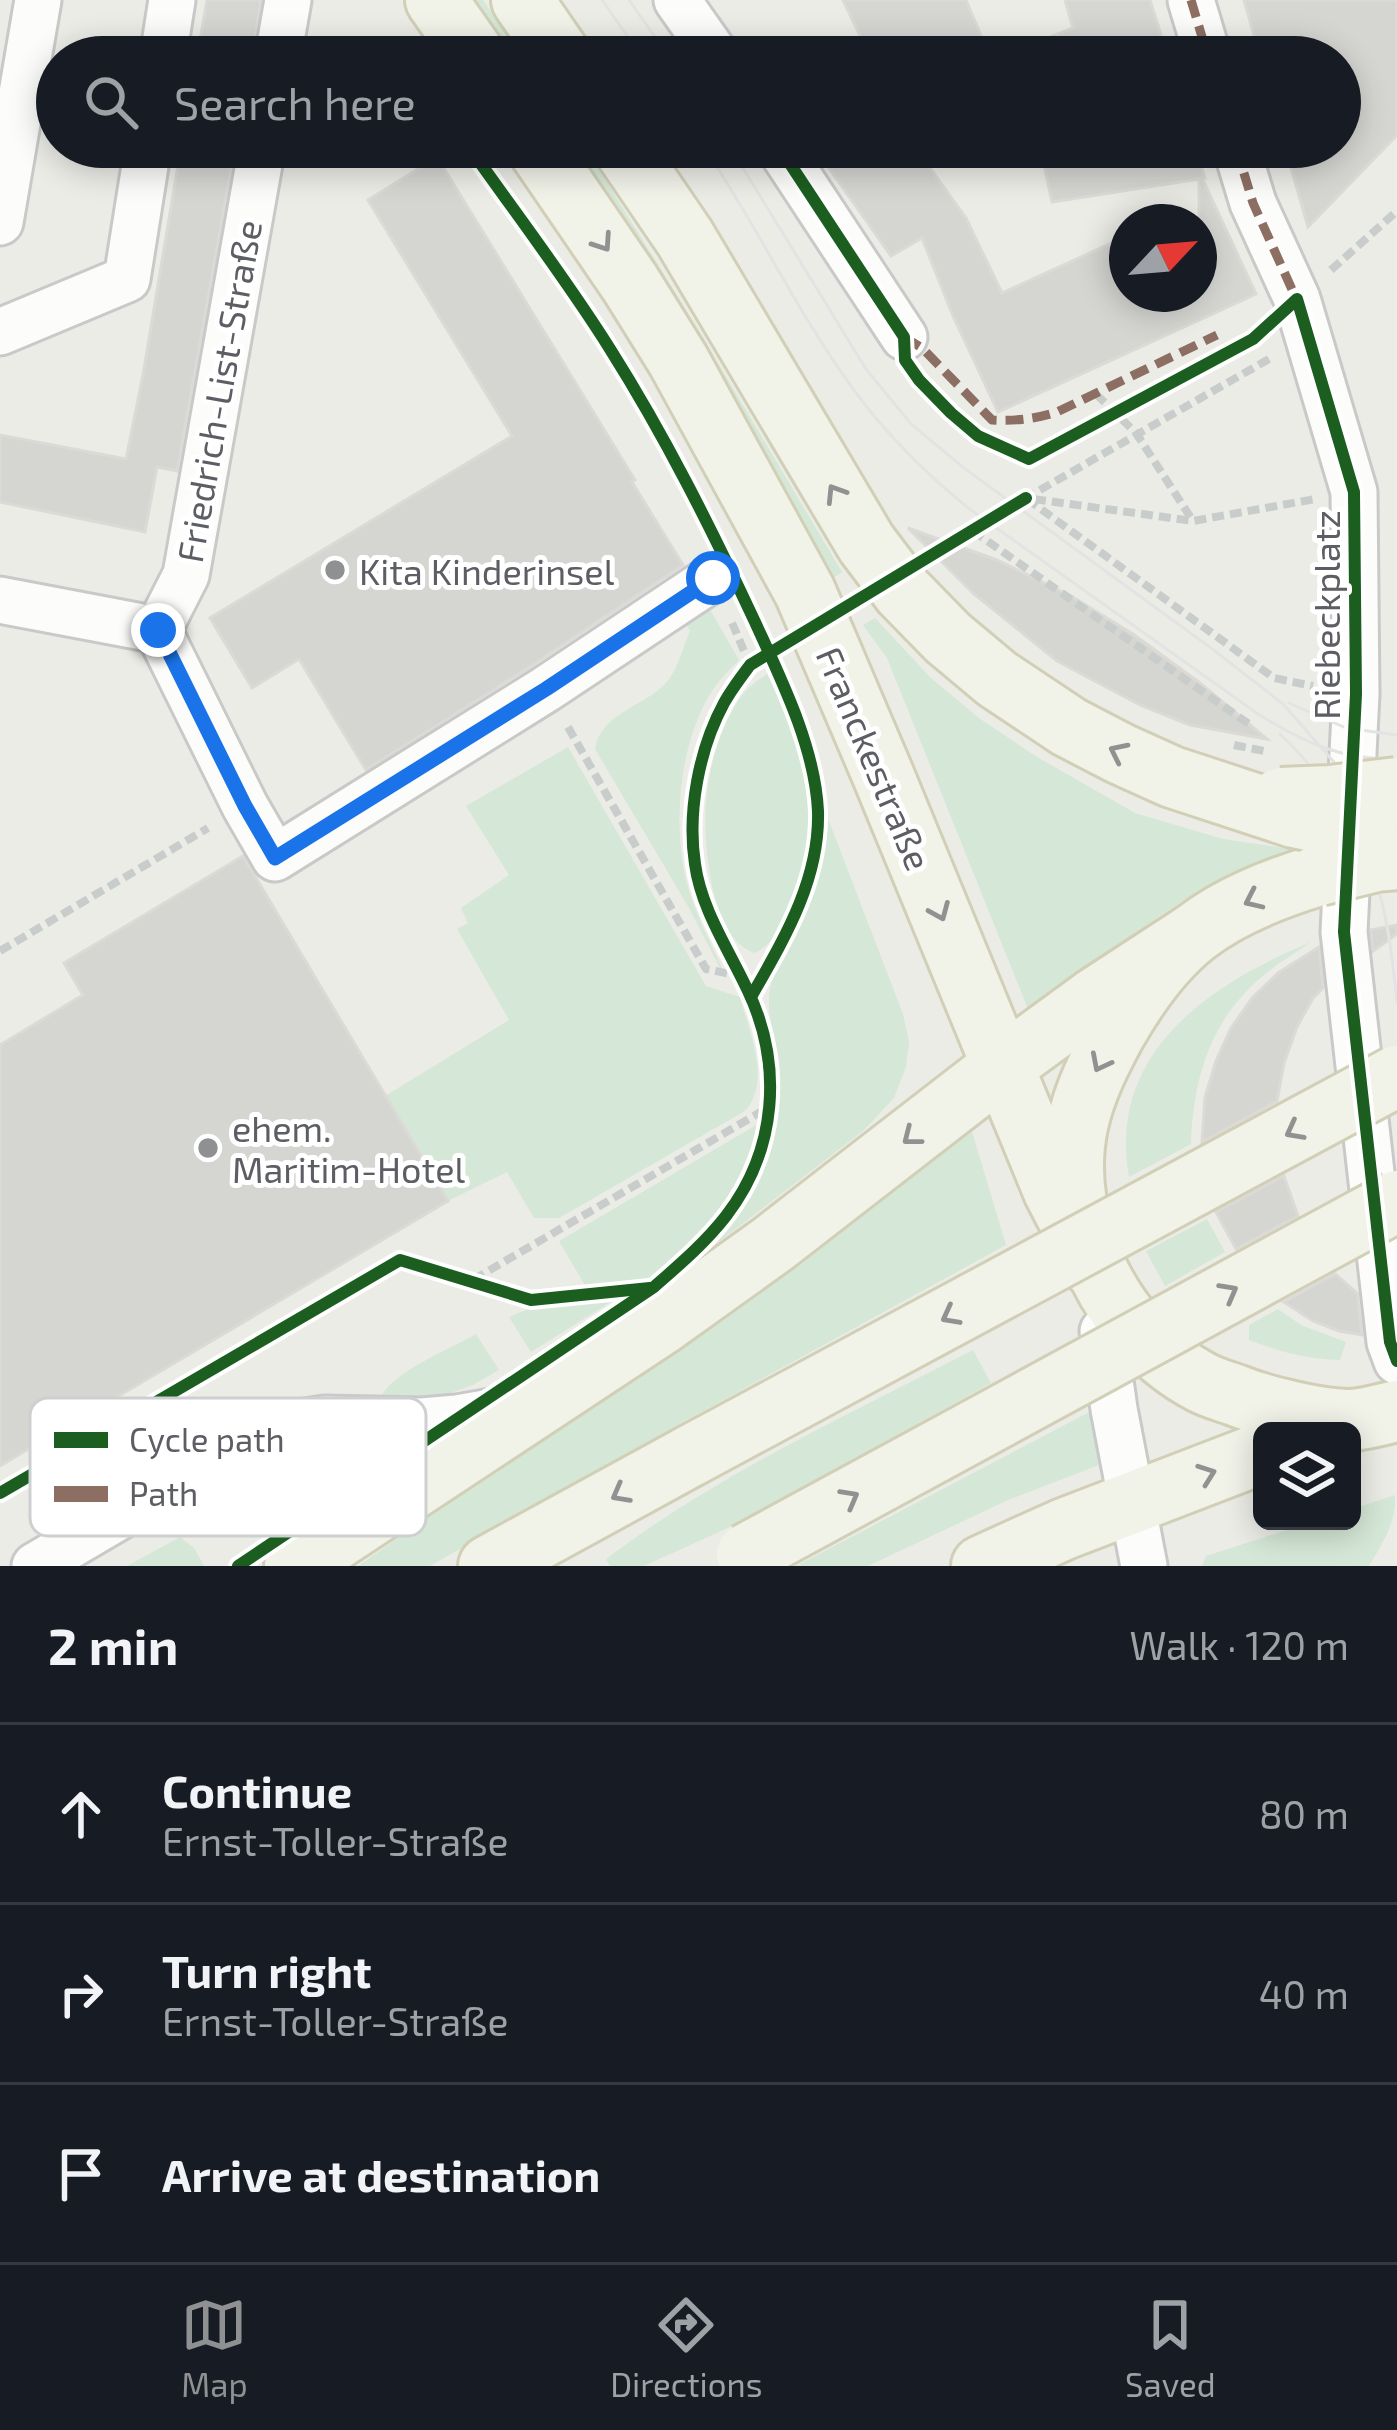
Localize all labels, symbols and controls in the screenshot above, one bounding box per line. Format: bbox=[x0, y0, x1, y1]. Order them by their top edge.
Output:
search box bbox=[36, 36, 1361, 168]
icon: search bbox=[78, 69, 144, 135]
text: Search here bbox=[174, 75, 416, 129]
north arrow bbox=[1109, 204, 1217, 312]
street label: Friedrich-List-Straße bbox=[167, 217, 269, 565]
one-way arrow bbox=[589, 230, 611, 252]
one-way arrow bbox=[827, 484, 849, 506]
street label: Riebeckplatz bbox=[1304, 510, 1347, 720]
place label: Kita Kinderinsel bbox=[359, 549, 615, 592]
route start bbox=[686, 551, 740, 605]
marker: Kita Kinderinsel bbox=[322, 557, 348, 583]
route end bbox=[131, 603, 185, 657]
street label: Franckestraße bbox=[809, 640, 941, 876]
one-way arrow bbox=[1108, 743, 1130, 766]
one-way arrow bbox=[1244, 886, 1265, 909]
one-way arrow bbox=[926, 900, 950, 921]
one-way arrow bbox=[1091, 1050, 1114, 1072]
place label: ehem. Maritim-Hotel bbox=[232, 1106, 466, 1190]
one-way arrow bbox=[1285, 1117, 1306, 1140]
one-way arrow bbox=[903, 1122, 925, 1144]
marker: ehem. Maritim-Hotel bbox=[195, 1135, 221, 1161]
one-way arrow bbox=[1216, 1283, 1238, 1306]
one-way arrow bbox=[942, 1302, 963, 1325]
legend bbox=[30, 1398, 426, 1536]
text: Cycle path bbox=[129, 1419, 285, 1459]
map controls bbox=[1253, 1422, 1361, 1530]
button: layers bbox=[1253, 1422, 1361, 1530]
one-way arrow bbox=[1195, 1464, 1216, 1488]
text: Path bbox=[129, 1473, 198, 1513]
one-way arrow bbox=[612, 1480, 633, 1503]
one-way arrow bbox=[837, 1490, 858, 1513]
text: 2 min bbox=[48, 1614, 178, 1675]
text: Walk · 120 m bbox=[1130, 1621, 1349, 1668]
text: Continue bbox=[162, 1763, 352, 1817]
icon: ahead bbox=[48, 1781, 114, 1847]
text: 80 m bbox=[1259, 1790, 1349, 1837]
text: Ernst-Toller-Straße bbox=[162, 1817, 508, 1864]
text: Turn right bbox=[162, 1943, 371, 1997]
icon: right bbox=[48, 1961, 114, 2027]
text: 40 m bbox=[1259, 1970, 1349, 2017]
text: Ernst-Toller-Straße bbox=[162, 1997, 508, 2044]
icon: arrive bbox=[48, 2141, 114, 2207]
text: Arrive at destination bbox=[162, 2147, 600, 2201]
tab: Map bbox=[181, 2292, 248, 2404]
tab: Directions bbox=[610, 2292, 762, 2404]
tab: Saved bbox=[1125, 2292, 1216, 2404]

